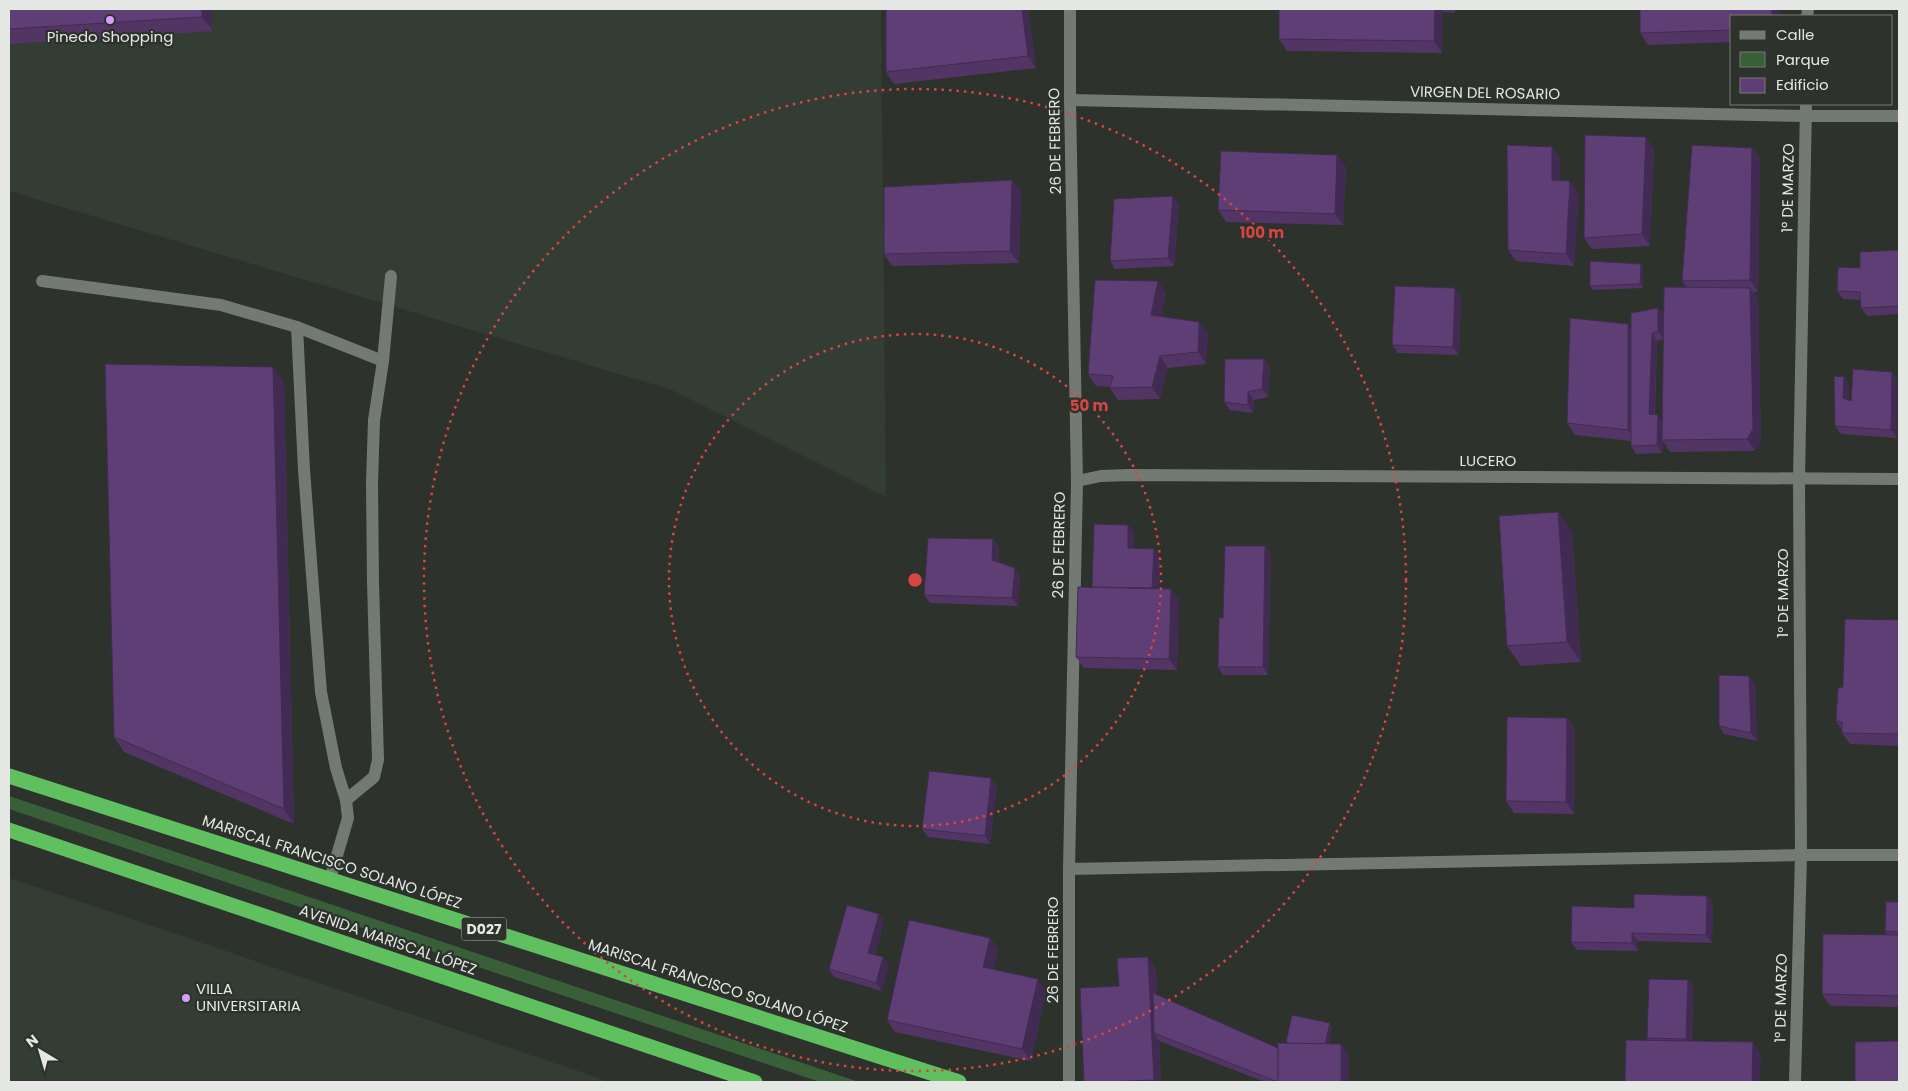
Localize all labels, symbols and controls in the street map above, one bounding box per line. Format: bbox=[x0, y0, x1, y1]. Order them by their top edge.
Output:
marker: Pinedo Shopping bbox=[104, 14, 116, 26]
legend bbox=[1730, 15, 1893, 105]
text: Calle bbox=[1776, 24, 1814, 45]
place label: Pinedo Shopping bbox=[47, 26, 173, 47]
text: Parque bbox=[1776, 49, 1829, 70]
text: Edificio bbox=[1776, 74, 1829, 95]
street label: VIRGEN DEL ROSARIO bbox=[1410, 81, 1560, 104]
street label: 26 DE FEBRERO bbox=[1043, 87, 1066, 195]
street label: 1° DE MARZO bbox=[1776, 143, 1799, 233]
text: 100 m bbox=[1240, 222, 1284, 243]
text: 50 m bbox=[1070, 395, 1108, 416]
street label: LUCERO bbox=[1460, 450, 1517, 471]
street label: 26 DE FEBRERO bbox=[1047, 491, 1070, 598]
street label: 1° DE MARZO bbox=[1772, 548, 1793, 638]
centre of rings bbox=[906, 571, 924, 589]
street label: MARISCAL FRANCISCO SOLANO LÓPEZ bbox=[200, 810, 465, 914]
street label: 26 DE FEBRERO bbox=[1042, 896, 1063, 1003]
street label: AVENIDA MARISCAL LÓPEZ bbox=[297, 899, 480, 980]
road number: D027 bbox=[462, 918, 506, 941]
street label: MARISCAL FRANCISCO SOLANO LÓPEZ bbox=[586, 934, 851, 1038]
street label: 1° DE MARZO bbox=[1769, 953, 1792, 1043]
place label: VILLA UNIVERSITARIA bbox=[196, 978, 301, 1016]
marker: VILLA UNIVERSITARIA bbox=[180, 992, 192, 1004]
north arrow bbox=[15, 1026, 65, 1076]
text: N bbox=[22, 1030, 42, 1052]

